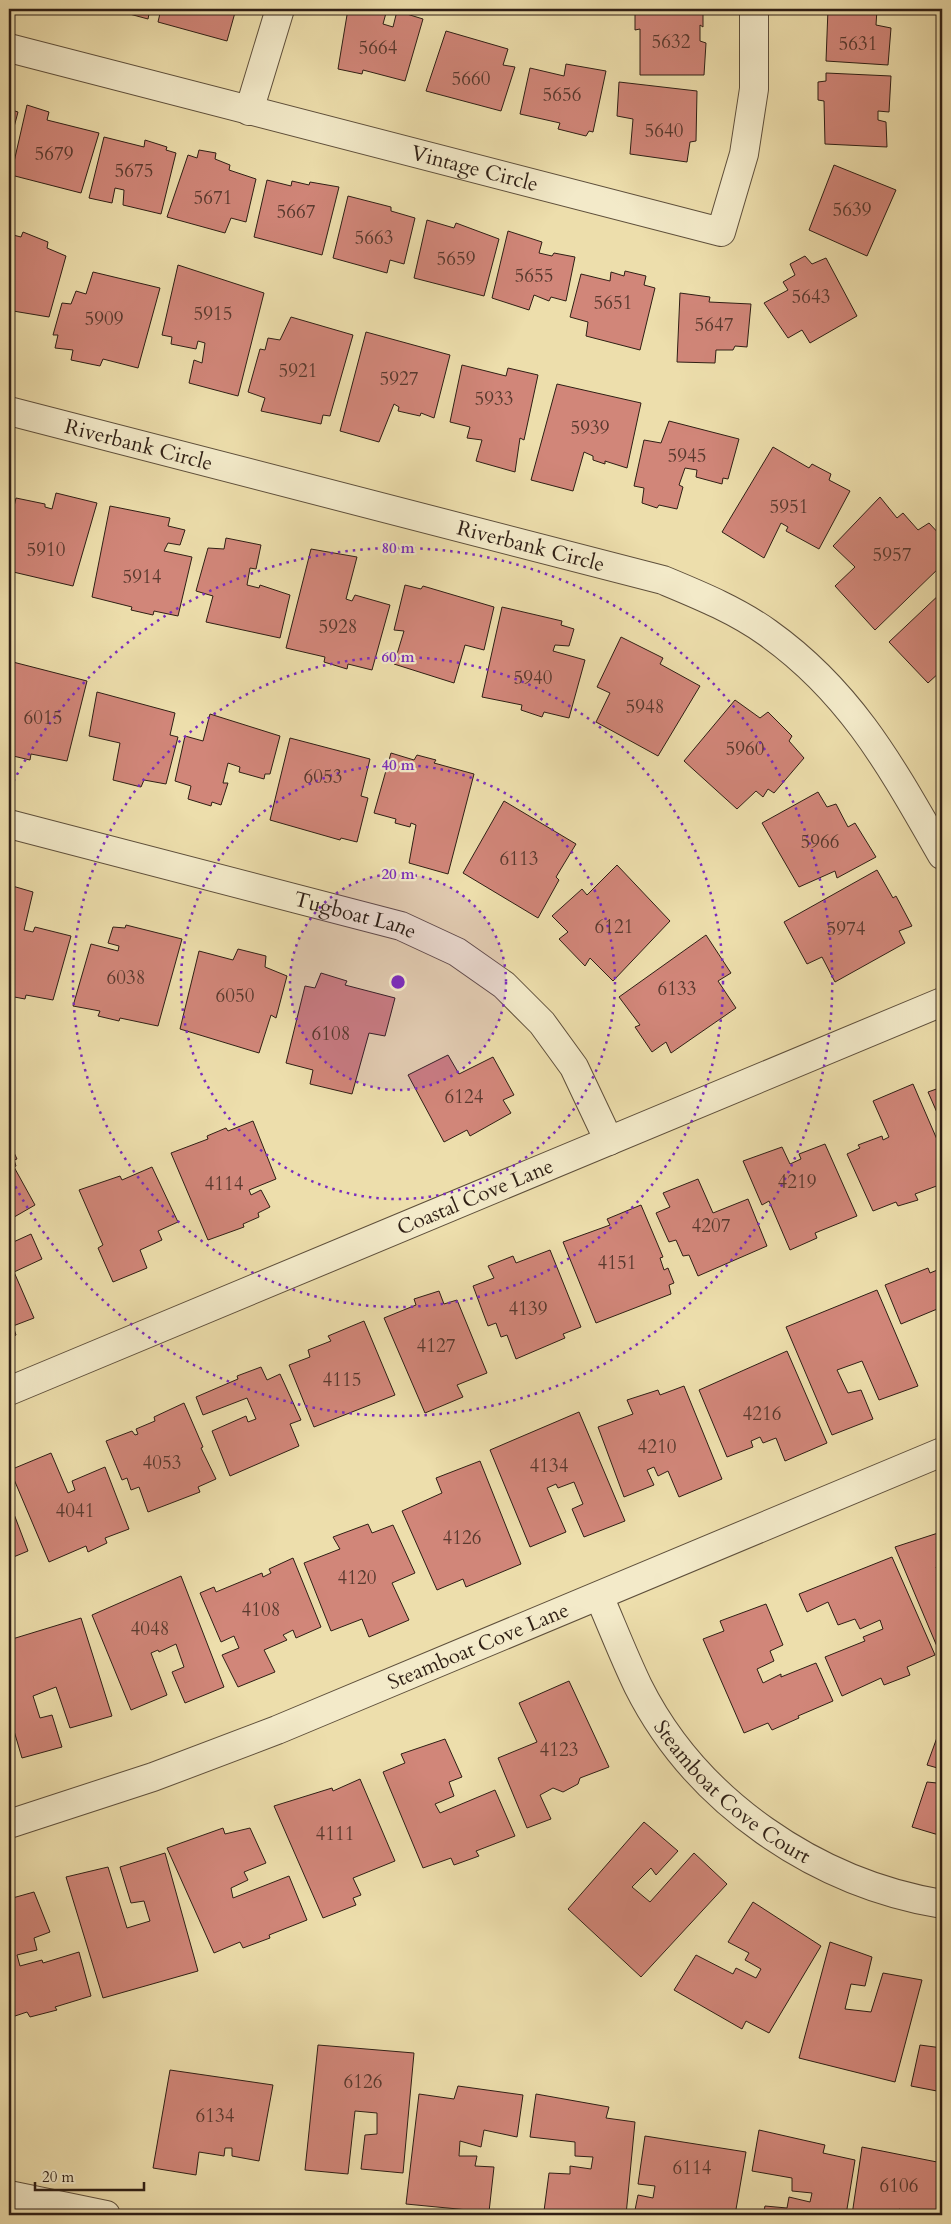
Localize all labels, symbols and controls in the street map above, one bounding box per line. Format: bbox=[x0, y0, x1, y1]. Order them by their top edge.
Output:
house number: 5632 bbox=[652, 29, 691, 55]
house number: 5631 bbox=[839, 31, 877, 57]
house number: 5664 bbox=[359, 35, 398, 61]
house number: 5660 bbox=[452, 66, 491, 92]
house number: 5656 bbox=[543, 82, 581, 108]
house number: 5640 bbox=[645, 118, 684, 144]
street label: Vintage Circle bbox=[408, 138, 541, 199]
house number: 5679 bbox=[35, 141, 74, 167]
house number: 5675 bbox=[115, 158, 153, 184]
house number: 5671 bbox=[194, 185, 232, 211]
house number: 5639 bbox=[833, 197, 872, 223]
house number: 5667 bbox=[277, 199, 316, 225]
house number: 5663 bbox=[355, 225, 393, 251]
house number: 5659 bbox=[437, 246, 476, 272]
house number: 5655 bbox=[515, 263, 553, 289]
house number: 5643 bbox=[792, 284, 830, 310]
house number: 5651 bbox=[594, 290, 632, 316]
house number: 5915 bbox=[194, 301, 232, 327]
house number: 5909 bbox=[85, 306, 124, 332]
house number: 5647 bbox=[695, 312, 734, 338]
house number: 5921 bbox=[279, 358, 317, 384]
house number: 5927 bbox=[380, 366, 419, 392]
house number: 5933 bbox=[475, 386, 513, 412]
street label: Riverbank Circle bbox=[62, 412, 216, 478]
house number: 5939 bbox=[571, 415, 610, 441]
house number: 5945 bbox=[668, 443, 706, 469]
house number: 5951 bbox=[770, 494, 808, 520]
street label: Riverbank Circle bbox=[454, 513, 608, 579]
house number: 5910 bbox=[27, 537, 66, 563]
text: 80 m bbox=[381, 538, 415, 558]
house number: 5957 bbox=[873, 542, 912, 568]
house number: 5914 bbox=[123, 564, 162, 590]
house number: 5928 bbox=[319, 614, 357, 640]
text: 60 m bbox=[381, 647, 415, 667]
house number: 5940 bbox=[514, 665, 553, 691]
house number: 5948 bbox=[626, 694, 664, 720]
house number: 6015 bbox=[24, 705, 62, 731]
house number: 5960 bbox=[726, 736, 765, 762]
text: 40 m bbox=[381, 755, 415, 775]
house number: 6053 bbox=[304, 764, 342, 790]
house number: 5966 bbox=[801, 829, 839, 855]
house number: 6113 bbox=[500, 846, 538, 872]
text: 20 m bbox=[381, 864, 415, 884]
street label: Tugboat Lane bbox=[291, 884, 422, 946]
house number: 6121 bbox=[595, 914, 633, 940]
house number: 5974 bbox=[827, 916, 866, 942]
house number: 6038 bbox=[107, 965, 145, 991]
centre of rings bbox=[389, 973, 407, 991]
house number: 6133 bbox=[658, 976, 696, 1002]
house number: 6050 bbox=[216, 983, 255, 1009]
house number: 6108 bbox=[312, 1021, 350, 1047]
house number: 6124 bbox=[445, 1084, 484, 1110]
street label: Coastal Cove Lane bbox=[393, 1151, 558, 1242]
house number: 4219 bbox=[778, 1169, 817, 1195]
house number: 4114 bbox=[205, 1171, 244, 1197]
house number: 4207 bbox=[692, 1213, 731, 1239]
house number: 4151 bbox=[598, 1250, 636, 1276]
house number: 4139 bbox=[509, 1296, 548, 1322]
house number: 4127 bbox=[417, 1333, 456, 1359]
house number: 4115 bbox=[323, 1367, 361, 1393]
house number: 4216 bbox=[743, 1401, 781, 1427]
house number: 4210 bbox=[638, 1434, 677, 1460]
house number: 4053 bbox=[143, 1450, 181, 1476]
house number: 4134 bbox=[530, 1453, 569, 1479]
house number: 4041 bbox=[56, 1498, 94, 1524]
house number: 4126 bbox=[443, 1525, 481, 1551]
house number: 4120 bbox=[338, 1565, 377, 1591]
street label: Steamboat Cove Lane bbox=[383, 1595, 573, 1697]
house number: 4108 bbox=[242, 1597, 280, 1623]
house number: 4048 bbox=[131, 1616, 169, 1642]
street label: Steamboat Cove Court bbox=[647, 1714, 816, 1871]
house number: 4123 bbox=[540, 1737, 578, 1763]
house number: 4111 bbox=[316, 1821, 354, 1847]
house number: 6126 bbox=[344, 2069, 382, 2095]
house number: 6134 bbox=[196, 2103, 235, 2129]
house number: 6114 bbox=[673, 2155, 712, 2181]
scale bar bbox=[35, 2159, 144, 2191]
text: 20 m bbox=[42, 2167, 74, 2187]
house number: 6106 bbox=[880, 2173, 918, 2199]

